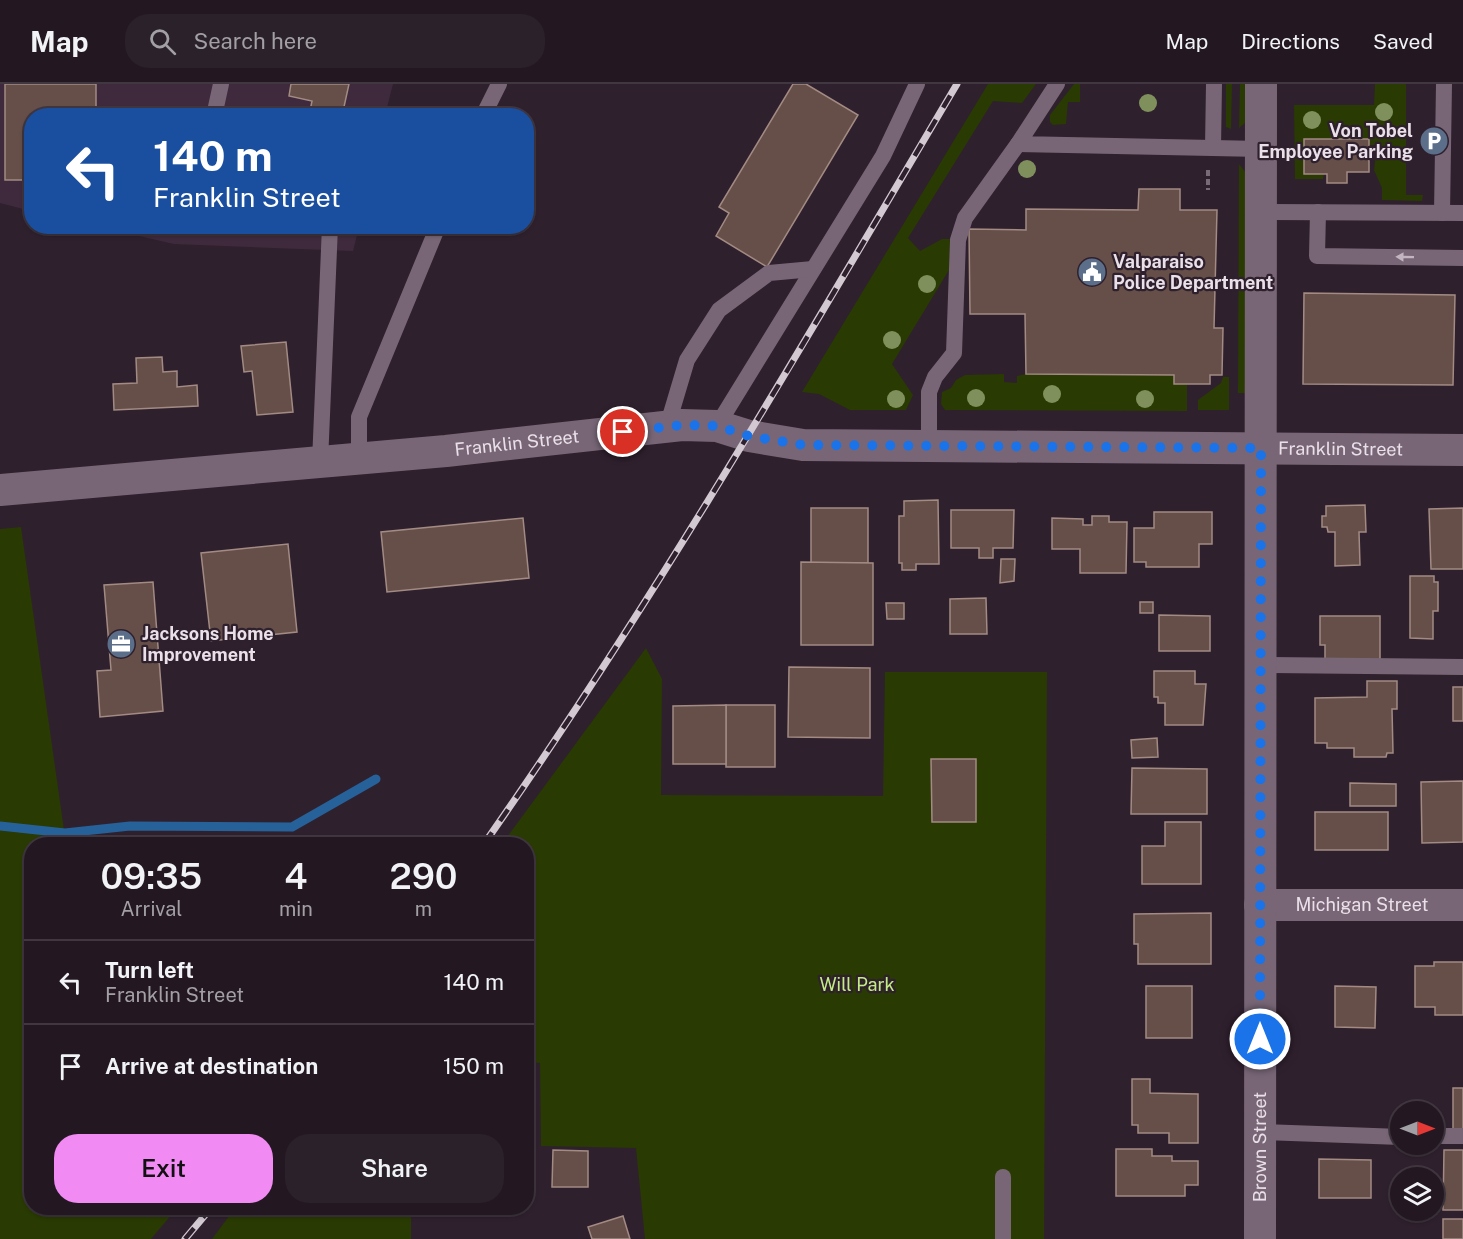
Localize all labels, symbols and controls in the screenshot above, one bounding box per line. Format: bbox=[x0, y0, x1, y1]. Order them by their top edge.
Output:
search box bbox=[125, 14, 545, 68]
text: Map bbox=[30, 25, 89, 58]
icon: search bbox=[146, 25, 179, 58]
text: Search here bbox=[194, 28, 317, 54]
text: Map bbox=[1166, 29, 1208, 54]
text: Directions bbox=[1241, 29, 1340, 54]
text: Saved bbox=[1373, 29, 1433, 54]
place label: Von Tobel Employee Parking bbox=[1258, 120, 1413, 162]
parking icon: Von Tobel Employee Parking bbox=[1418, 125, 1450, 157]
text: 140 m bbox=[153, 131, 273, 180]
icon: left bbox=[54, 132, 132, 210]
text: Franklin Street bbox=[153, 181, 341, 213]
place label: Valparaiso Police Department bbox=[1113, 251, 1273, 293]
one-way arrow bbox=[1395, 252, 1414, 262]
public building icon: Valparaiso Police Department bbox=[1076, 256, 1108, 288]
pin bbox=[597, 406, 648, 457]
icon: arrive bbox=[606, 415, 639, 448]
street label: Franklin Street bbox=[453, 425, 580, 460]
street label: Franklin Street bbox=[1278, 438, 1403, 460]
place label: Jacksons Home Improvement bbox=[142, 623, 274, 665]
office icon: Jacksons Home Improvement bbox=[105, 628, 137, 660]
text: 09:35 bbox=[101, 855, 202, 897]
text: 4 bbox=[284, 855, 307, 897]
text: 290 bbox=[389, 855, 457, 897]
street label: Michigan Street bbox=[1295, 894, 1429, 915]
text: Arrival bbox=[121, 897, 182, 921]
text: min bbox=[279, 897, 313, 921]
text: m bbox=[415, 897, 432, 921]
text: Turn left bbox=[105, 957, 194, 983]
icon: left bbox=[54, 966, 87, 999]
text: 140 m bbox=[443, 969, 504, 995]
park label: Will Park bbox=[819, 974, 895, 995]
text: Franklin Street bbox=[105, 983, 244, 1007]
position arrow bbox=[1228, 1007, 1292, 1071]
icon: arrive bbox=[54, 1050, 87, 1083]
text: Arrive at destination bbox=[105, 1053, 318, 1079]
text: 150 m bbox=[443, 1053, 504, 1079]
street label: Brown Street bbox=[1249, 1092, 1270, 1202]
north arrow bbox=[1390, 1101, 1444, 1155]
map controls bbox=[1390, 1101, 1444, 1221]
button: Exit bbox=[54, 1134, 273, 1203]
button: Share bbox=[285, 1134, 504, 1203]
button: layers bbox=[1390, 1167, 1444, 1221]

